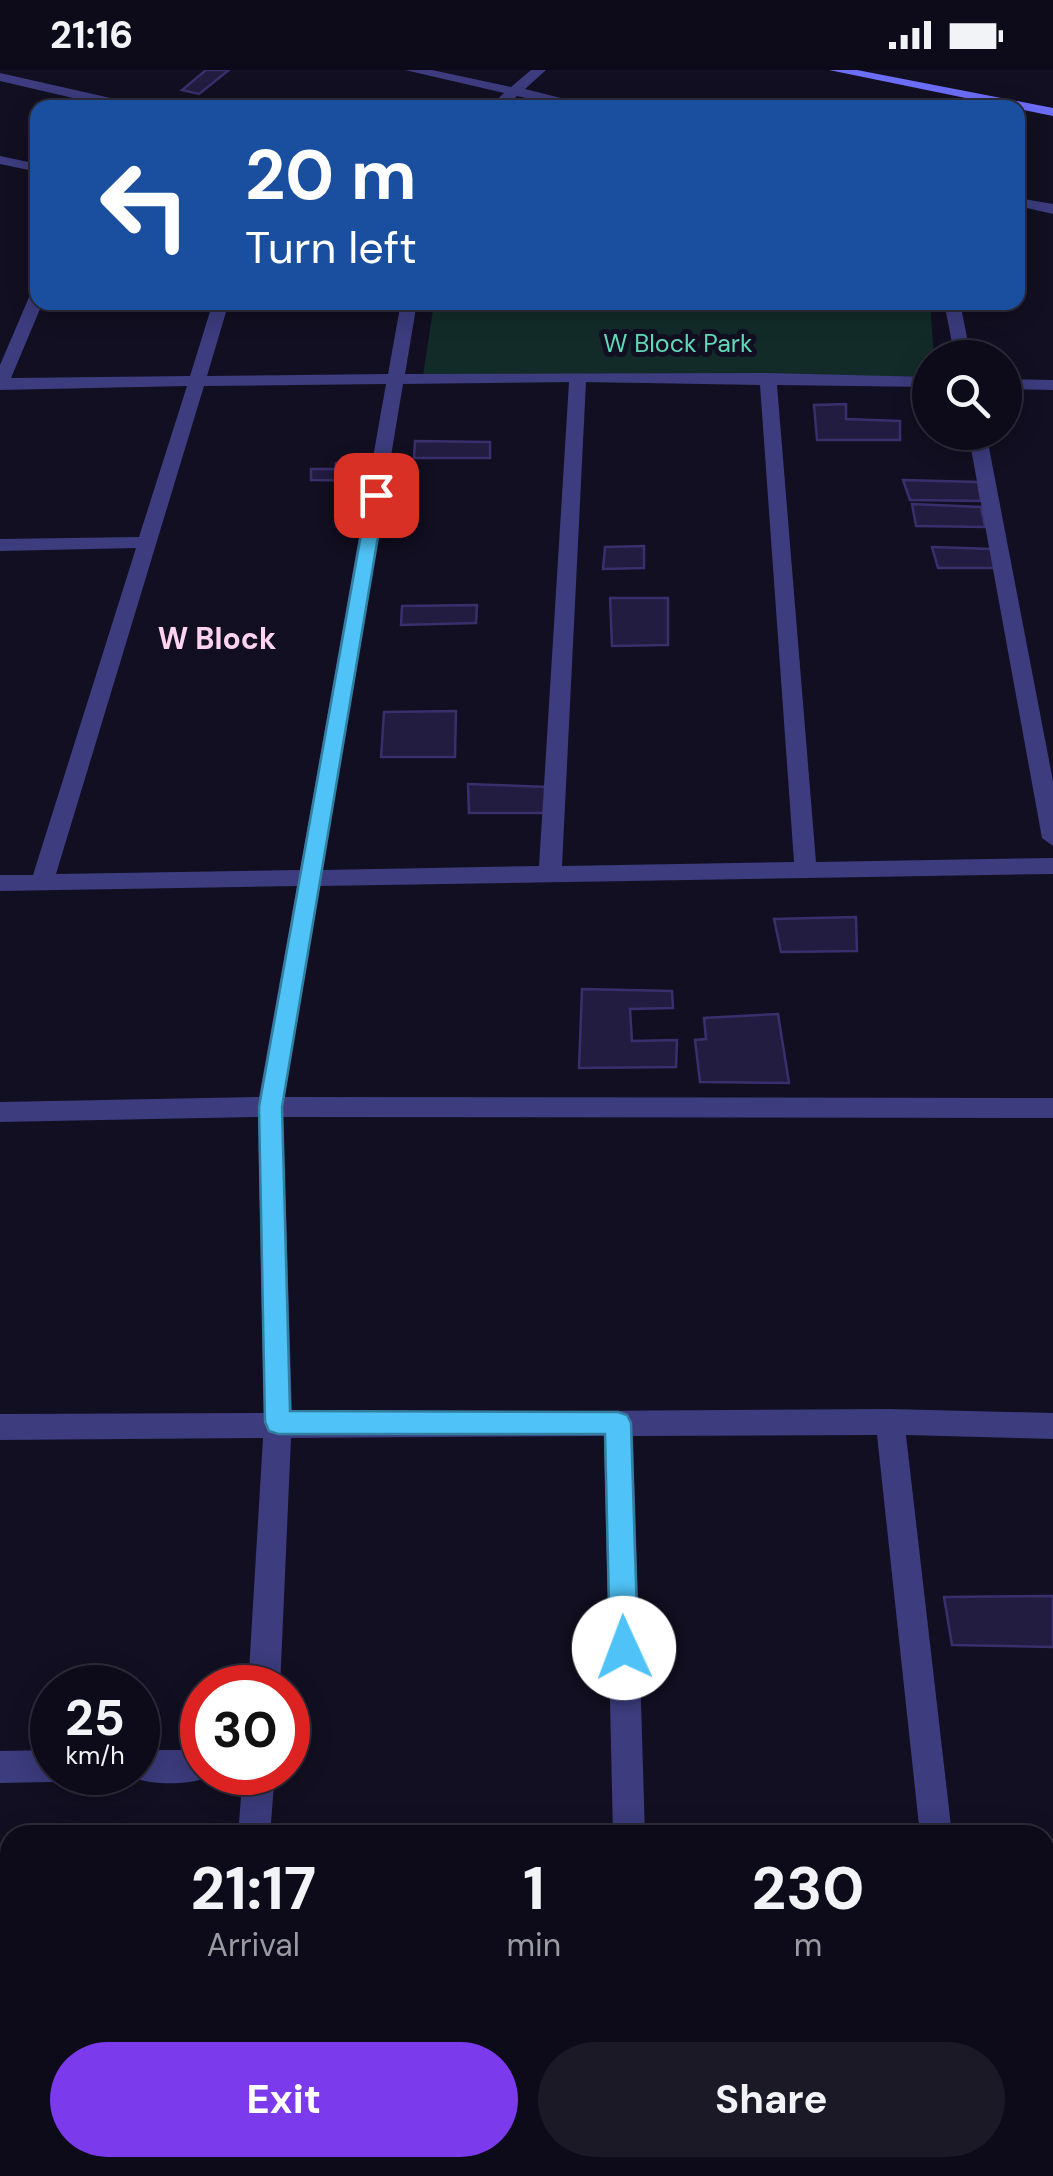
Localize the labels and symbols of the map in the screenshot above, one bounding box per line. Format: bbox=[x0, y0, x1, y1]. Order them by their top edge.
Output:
park label: W Block Park bbox=[603, 327, 753, 360]
pin bbox=[334, 453, 419, 538]
district label: W Block bbox=[158, 619, 276, 658]
position arrow bbox=[572, 1596, 676, 1700]
speed limit sign: 30 bbox=[180, 1665, 310, 1795]

